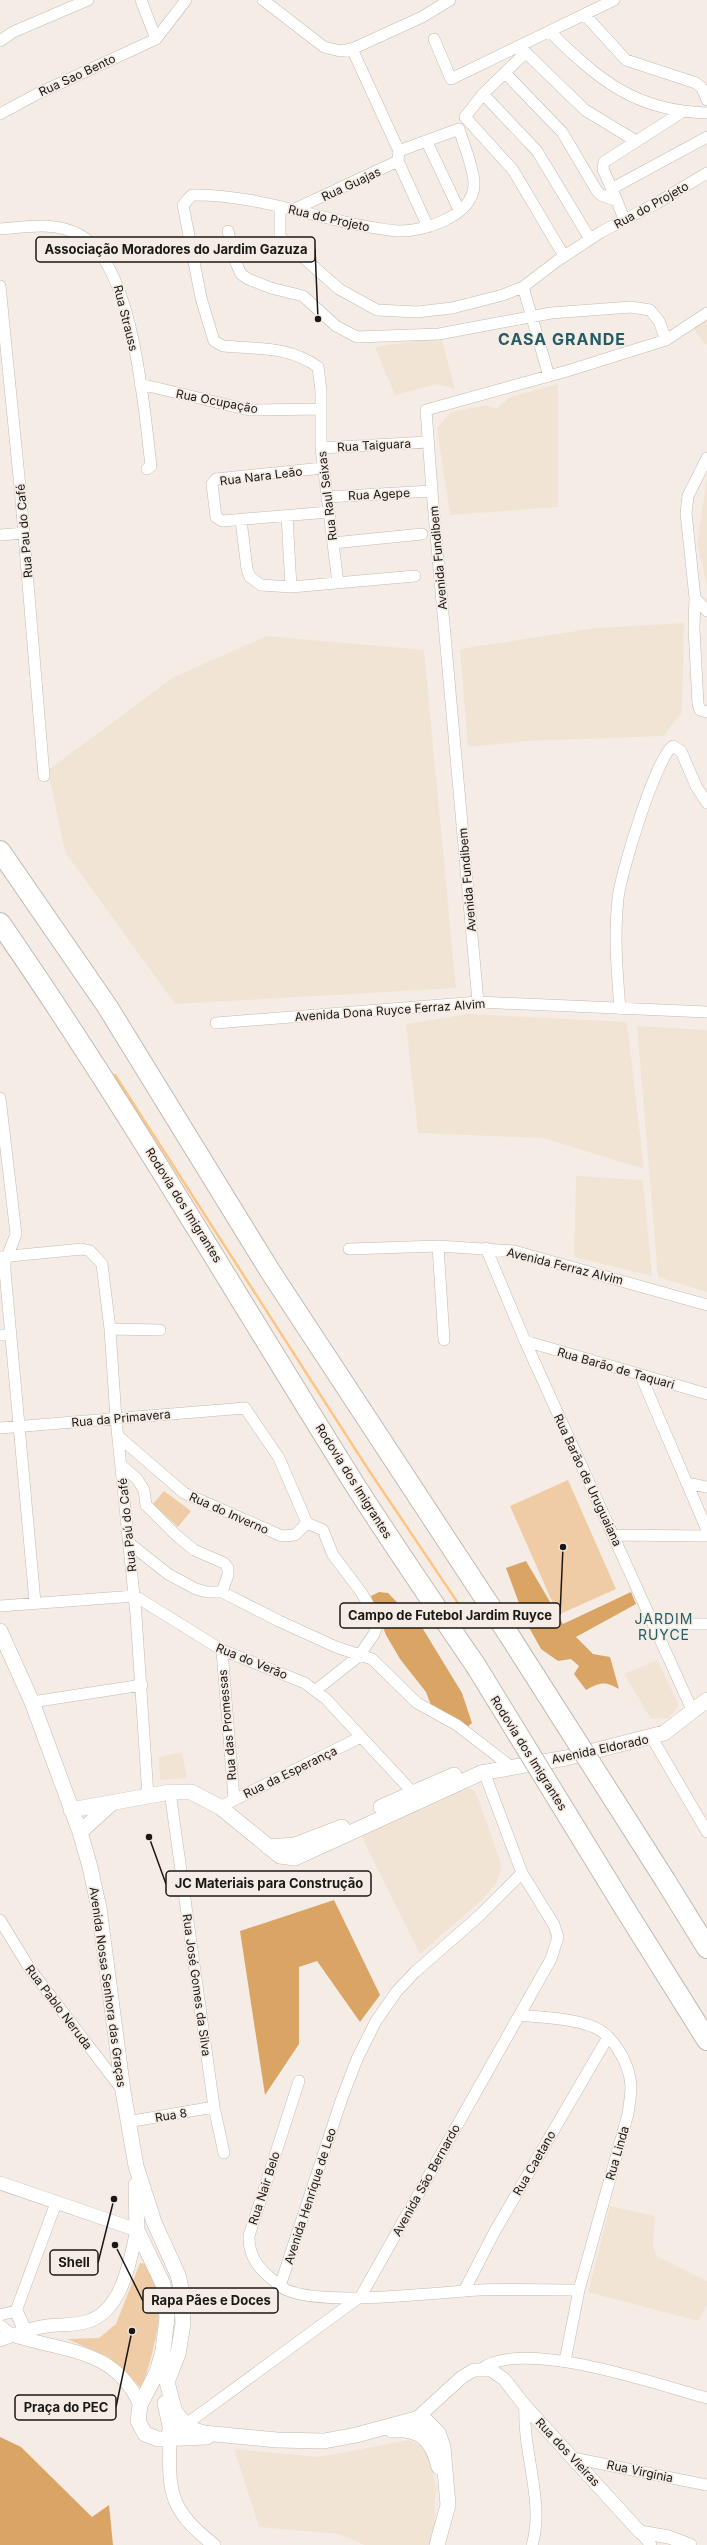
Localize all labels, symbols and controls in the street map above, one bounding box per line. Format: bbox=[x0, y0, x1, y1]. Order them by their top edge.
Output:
street label: Rua Sao Bento bbox=[36, 51, 118, 99]
street label: Rua Guajas bbox=[319, 164, 383, 204]
street label: Rua do Projeto bbox=[611, 178, 691, 232]
street label: Rua do Projeto bbox=[287, 201, 371, 235]
callout: Associação Moradores do Jardim Gazuza bbox=[36, 237, 315, 262]
text: Associação Moradores do Jardim Gazuza bbox=[44, 241, 308, 257]
street label: Rua Strauss bbox=[111, 283, 141, 353]
district label: CASA GRANDE bbox=[498, 329, 626, 349]
street label: Rua Ocupação bbox=[175, 386, 259, 416]
street label: Rua Taiguara bbox=[337, 436, 411, 454]
street label: Rua Raul Seixas bbox=[314, 450, 340, 542]
street label: Rua Nara Leão bbox=[219, 463, 303, 489]
street label: Rua Pau do Café bbox=[12, 483, 36, 579]
street label: Rua Agepe bbox=[348, 485, 410, 503]
street label: Avenida Fundibem bbox=[426, 505, 450, 611]
street label: Avenida Fundibem bbox=[455, 827, 479, 933]
street label: Avenida Dona Ruyce Ferraz Alvim bbox=[294, 996, 486, 1024]
street label: Rodovia dos Imigrantes bbox=[143, 1145, 225, 1265]
street label: Avenida Ferraz Alvim bbox=[505, 1244, 625, 1288]
street label: Rua Barão de Taquari bbox=[556, 1344, 677, 1392]
street label: Rua da Primavera bbox=[71, 1406, 171, 1430]
street label: Rua Barão de Uruguaiana bbox=[551, 1411, 625, 1549]
street label: Rodovia dos Imigrantes bbox=[313, 1421, 395, 1541]
street label: Rua Paú do Café bbox=[115, 1477, 139, 1573]
street label: Rua do Inverno bbox=[187, 1489, 271, 1537]
callout: Campo de Futebol Jardim Ruyce bbox=[340, 1603, 560, 1628]
text: Campo de Futebol Jardim Ruyce bbox=[348, 1607, 552, 1623]
district label: JARDIM RUYCE bbox=[635, 1610, 693, 1643]
street label: Rua do Verão bbox=[214, 1640, 290, 1682]
street label: Rua das Promessas bbox=[215, 1669, 239, 1781]
street label: Rodovia dos Imigrantes bbox=[488, 1693, 570, 1813]
street label: Avenida Eldorado bbox=[550, 1731, 650, 1767]
street label: Rua da Esperança bbox=[241, 1743, 339, 1801]
callout: JC Materiais para Construção bbox=[166, 1871, 371, 1896]
text: JC Materiais para Construção bbox=[175, 1875, 363, 1891]
street label: Avenida Nossa Senhora das Graças bbox=[87, 1886, 129, 2088]
street label: Rua José Gomes da Silva bbox=[180, 1913, 214, 2057]
street label: Rua Pablo Neruda bbox=[22, 1962, 96, 2052]
street label: Rua 8 bbox=[154, 2105, 188, 2125]
street label: Avenida São Bernardo bbox=[389, 2121, 463, 2239]
street label: Rua Linda bbox=[602, 2124, 632, 2182]
street label: Avenida Henríque de Leo bbox=[281, 2126, 339, 2266]
street label: Rua Caetano bbox=[509, 2128, 559, 2198]
street label: Rua Nair Belo bbox=[245, 2149, 283, 2227]
callout: Shell bbox=[50, 2250, 98, 2275]
text: Shell bbox=[58, 2254, 90, 2270]
callout: Rapa Pães e Doces bbox=[143, 2288, 278, 2313]
text: Rapa Pães e Doces bbox=[151, 2292, 271, 2308]
callout: Praça do PEC bbox=[15, 2395, 116, 2420]
text: Praça do PEC bbox=[24, 2399, 109, 2415]
street label: Rua dos Vieiras bbox=[533, 2415, 603, 2489]
street label: Rua Virginia bbox=[605, 2457, 675, 2485]

